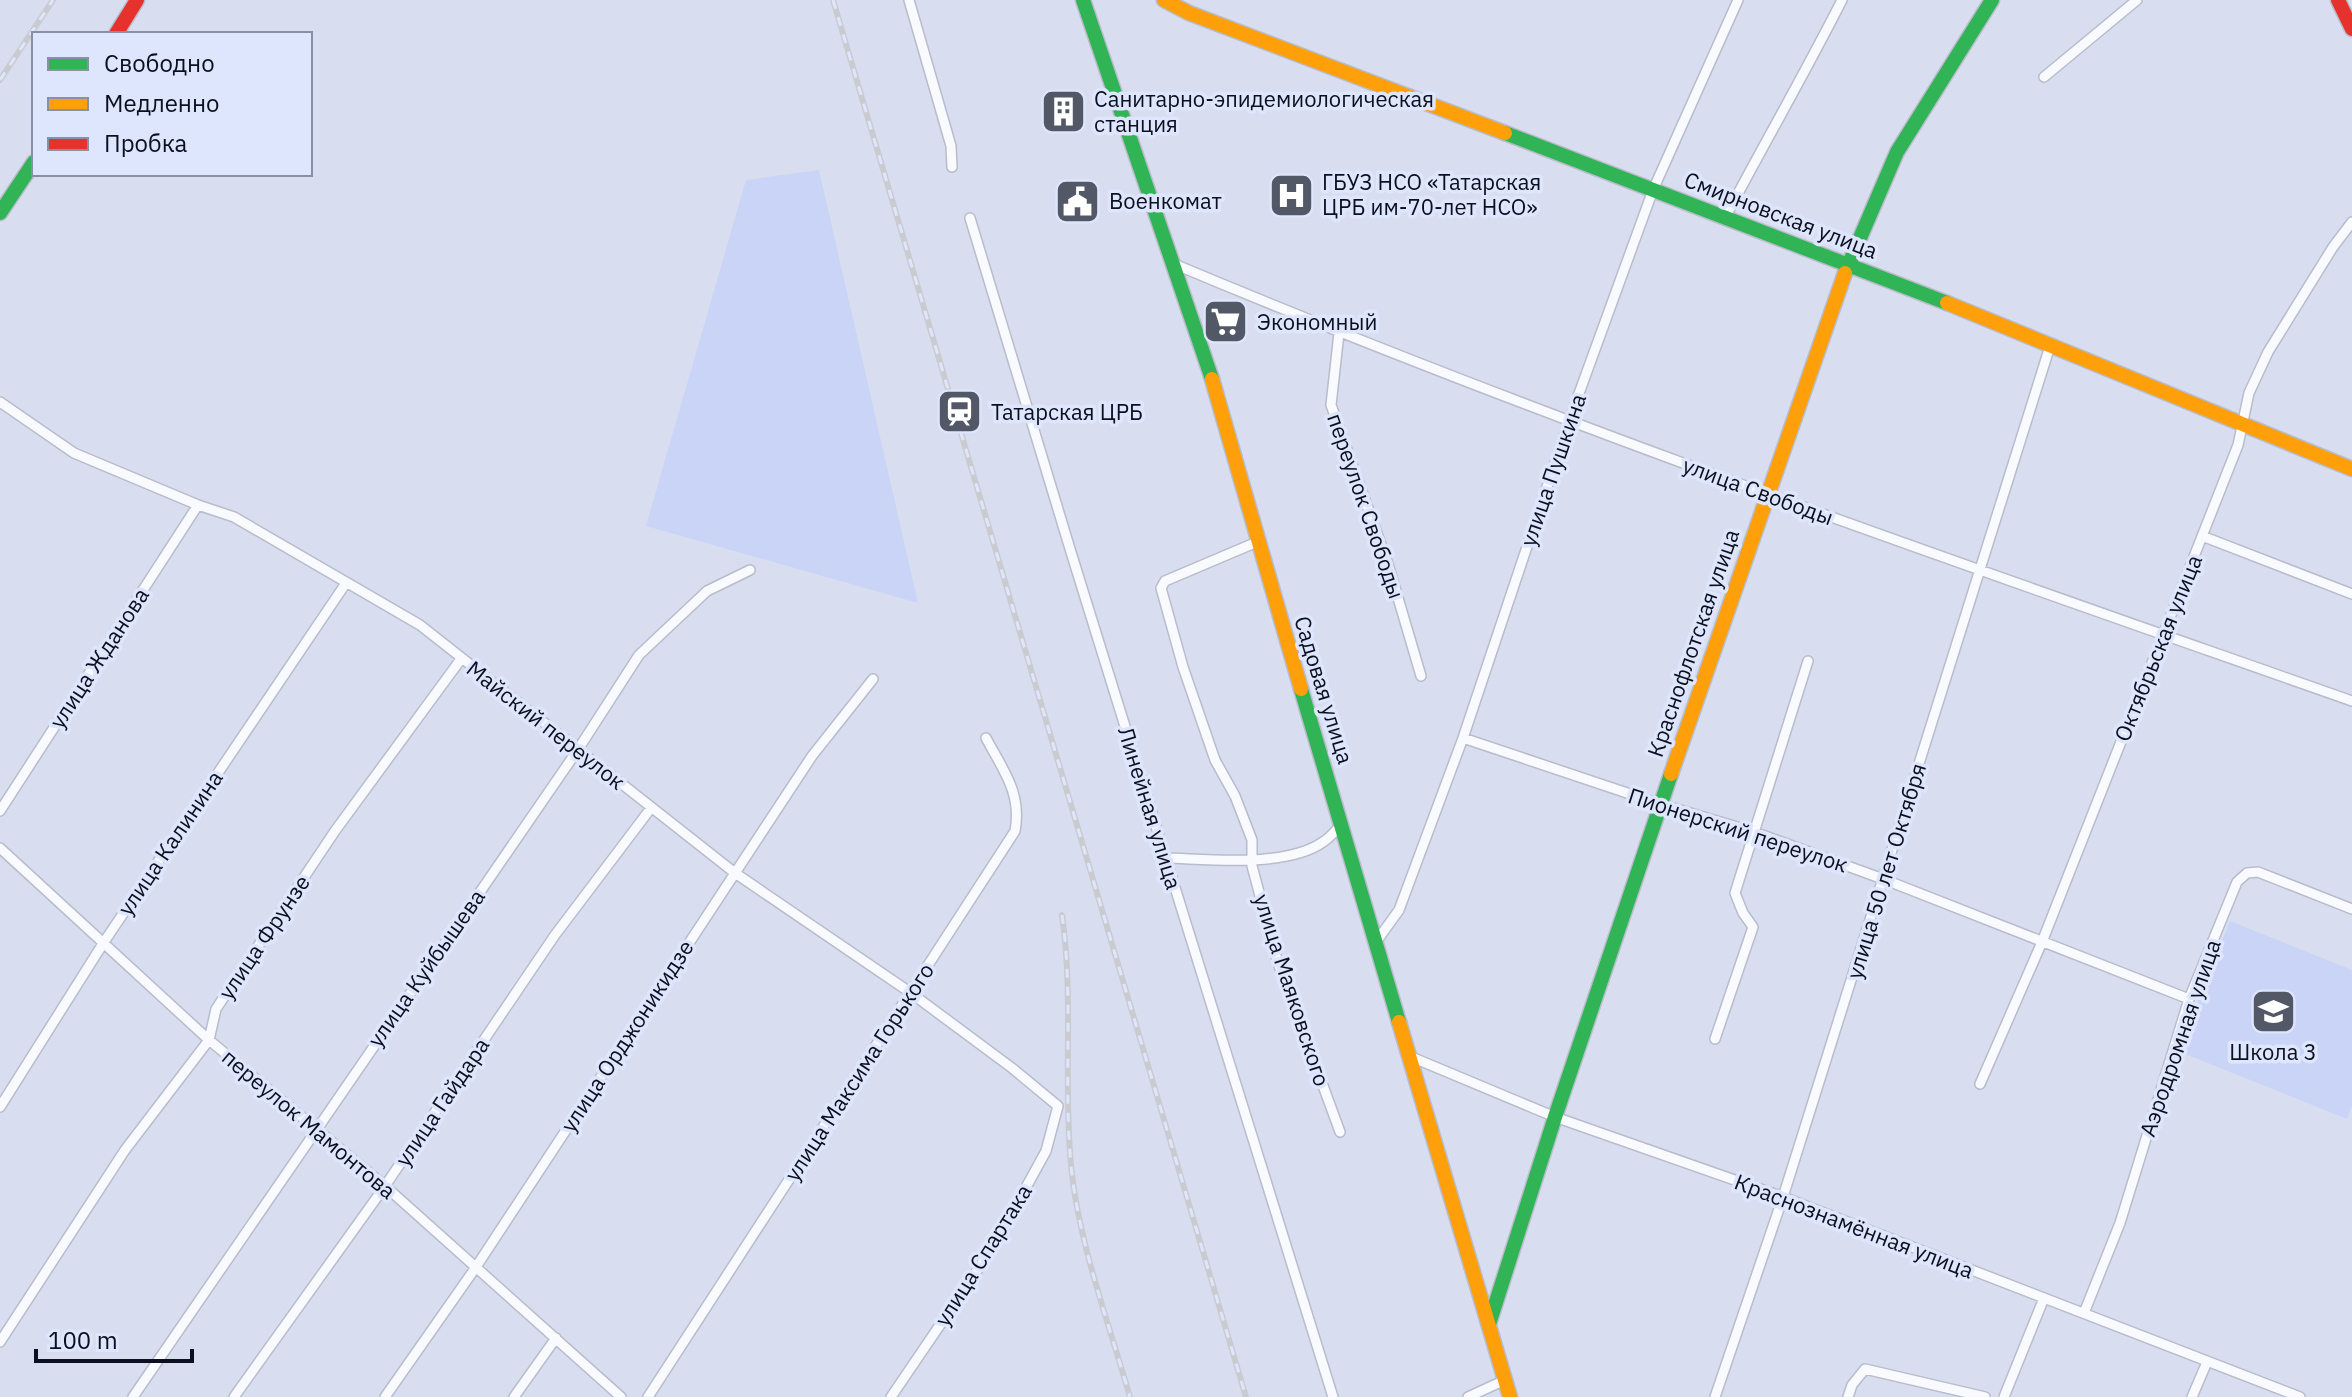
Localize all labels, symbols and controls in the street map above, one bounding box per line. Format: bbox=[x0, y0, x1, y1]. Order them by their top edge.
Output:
legend bbox=[32, 32, 312, 176]
text: Свободно bbox=[104, 47, 215, 79]
place label: Санитарно-эпидемиологическая станция bbox=[1094, 84, 1434, 138]
text: Медленно bbox=[104, 87, 220, 119]
building icon: Санитарно-эпидемиологическая станция bbox=[1039, 88, 1087, 136]
text: Пробка bbox=[104, 127, 188, 159]
street label: Смирновская улица bbox=[1680, 164, 1882, 265]
place label: ГБУЗ НСО «Татарская ЦРБ им-70-лет НСО» bbox=[1322, 167, 1541, 221]
hospital icon: ГБУЗ НСО «Татарская ЦРБ им-70-лет НСО» bbox=[1267, 171, 1315, 219]
public building icon: Военкомат bbox=[1054, 177, 1102, 225]
place label: Военкомат bbox=[1109, 186, 1222, 215]
supermarket icon: Экономный bbox=[1202, 298, 1250, 346]
place label: Экономный bbox=[1257, 307, 1377, 336]
station icon: Татарская ЦРБ bbox=[936, 388, 984, 436]
street label: улица Пушкина bbox=[1513, 389, 1592, 550]
place label: Татарская ЦРБ bbox=[991, 397, 1143, 426]
street label: переулок Свободы bbox=[1321, 409, 1412, 602]
street label: улица Свободы bbox=[1679, 450, 1837, 531]
street label: Краснофлотская улица bbox=[1640, 525, 1745, 761]
street label: Октябрьская улица bbox=[2107, 550, 2208, 745]
street label: улица Жданова bbox=[42, 582, 155, 734]
street label: Садовая улица bbox=[1288, 612, 1361, 768]
street label: Майский переулок bbox=[461, 654, 632, 796]
street label: Линейная улица bbox=[1112, 723, 1189, 893]
street label: улица 50 лет Октября bbox=[1839, 759, 1932, 982]
street label: улица Калинина bbox=[110, 765, 229, 921]
street label: Пионерский переулок bbox=[1625, 780, 1852, 879]
street label: улица Фрунзе bbox=[211, 869, 316, 1005]
street label: улица Куйбышева bbox=[360, 883, 491, 1052]
street label: улица Маяковского bbox=[1248, 890, 1337, 1090]
street label: улица Орджоникидзе bbox=[554, 934, 700, 1137]
street label: Аэродромная улица bbox=[2132, 935, 2227, 1140]
street label: улица Максима Горького bbox=[777, 957, 940, 1186]
school or university icon: Школа 3 bbox=[2249, 987, 2297, 1035]
street label: улица Гайдара bbox=[388, 1032, 495, 1172]
place label: Школа 3 bbox=[2229, 1037, 2317, 1066]
street label: переулок Мамонтова bbox=[216, 1042, 403, 1205]
street label: Краснознамённая улица bbox=[1730, 1167, 1978, 1285]
street label: улица Спартака bbox=[927, 1178, 1038, 1331]
scale bar bbox=[36, 1313, 192, 1363]
text: 100 m bbox=[48, 1324, 118, 1356]

